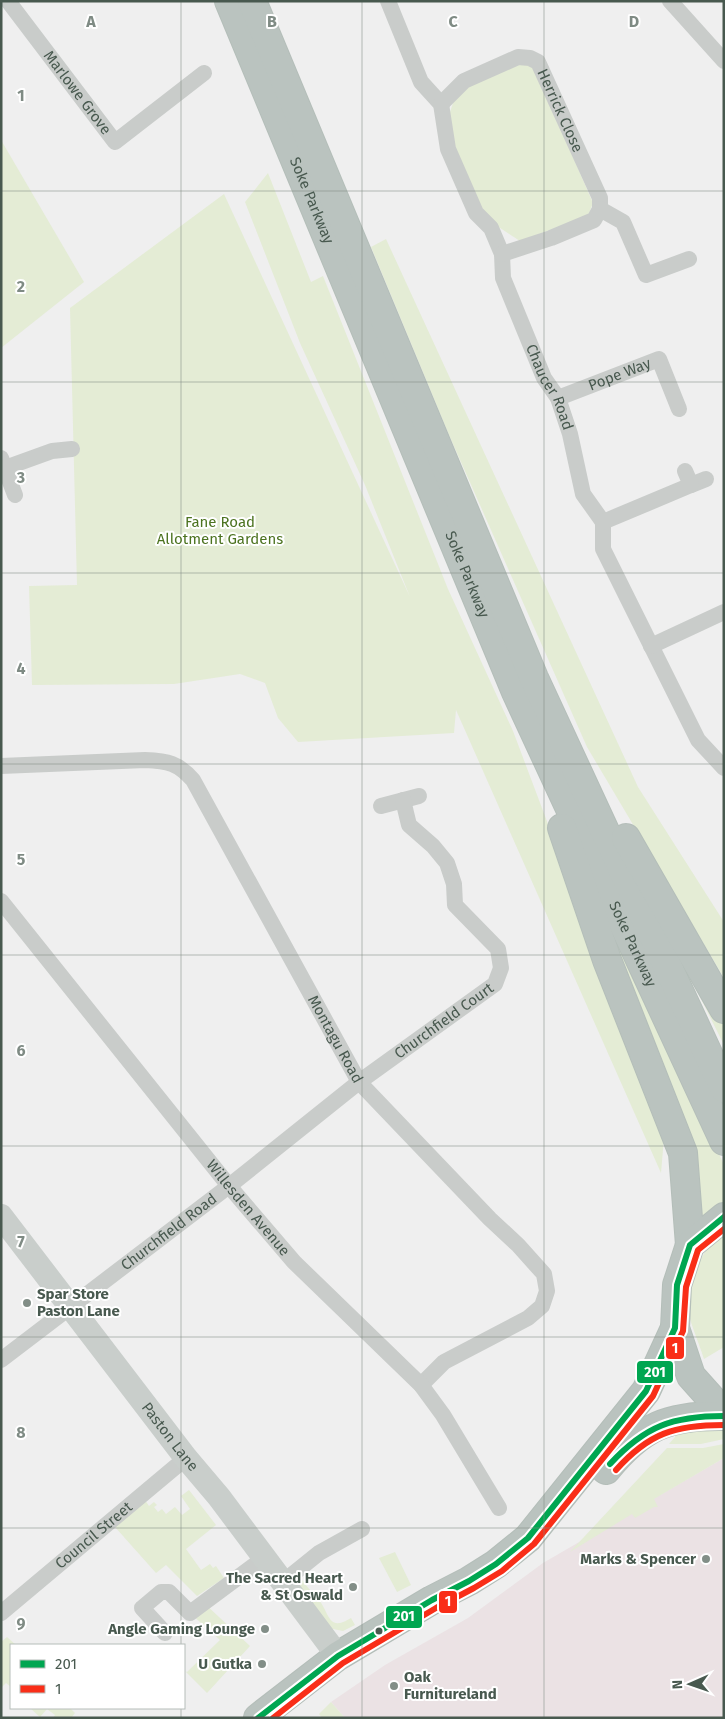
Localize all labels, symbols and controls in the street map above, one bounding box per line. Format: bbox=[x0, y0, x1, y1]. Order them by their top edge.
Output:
text: A bbox=[85, 12, 96, 31]
text: B bbox=[267, 12, 277, 31]
text: C bbox=[448, 12, 458, 31]
text: D bbox=[629, 12, 639, 31]
street label: Marlowe Grove bbox=[40, 47, 115, 138]
street label: Herrick Close bbox=[533, 66, 587, 155]
text: 1 bbox=[17, 86, 25, 105]
street label: Soke Parkway bbox=[286, 154, 338, 247]
text: 2 bbox=[17, 277, 25, 296]
street label: Chaucer Road bbox=[522, 341, 577, 432]
street label: Pope Way bbox=[586, 354, 654, 394]
text: 3 bbox=[16, 468, 25, 487]
park label: Fane Road Allotment Gardens bbox=[157, 513, 283, 548]
street label: Soke Parkway bbox=[441, 529, 493, 621]
text: 4 bbox=[16, 659, 26, 678]
text: 5 bbox=[17, 850, 26, 869]
street label: Soke Parkway bbox=[605, 898, 661, 990]
street label: Churchfield Court bbox=[391, 979, 498, 1063]
street label: Montagu Road bbox=[304, 992, 367, 1086]
text: 6 bbox=[16, 1041, 26, 1060]
street label: Willesden Avenue bbox=[203, 1156, 294, 1260]
street label: Churchfield Road bbox=[117, 1190, 220, 1274]
text: 7 bbox=[17, 1232, 25, 1251]
place label: Spar Store Paston Lane bbox=[37, 1285, 120, 1320]
marker: Spar Store Paston Lane bbox=[21, 1297, 33, 1309]
line badge: 1 bbox=[665, 1336, 685, 1360]
text: 1 bbox=[672, 1340, 678, 1357]
line badge: 201 bbox=[636, 1360, 674, 1384]
text: 201 bbox=[644, 1364, 666, 1381]
street label: Paston Lane bbox=[138, 1399, 202, 1475]
text: 8 bbox=[16, 1423, 26, 1442]
street label: Council Street bbox=[52, 1498, 136, 1573]
place label: Marks & Spencer bbox=[580, 1550, 697, 1568]
marker: Marks & Spencer bbox=[700, 1553, 712, 1565]
place label: The Sacred Heart & St Oswald bbox=[226, 1569, 343, 1604]
marker: The Sacred Heart & St Oswald bbox=[347, 1581, 359, 1593]
line badge: 1 bbox=[438, 1590, 458, 1614]
text: 1 bbox=[445, 1593, 451, 1610]
line badge: 201 bbox=[385, 1605, 423, 1629]
text: 201 bbox=[393, 1608, 415, 1625]
text: 9 bbox=[17, 1614, 26, 1633]
place label: Angle Gaming Lounge bbox=[107, 1620, 255, 1638]
marker: Angle Gaming Lounge bbox=[259, 1623, 271, 1635]
unlabelled marker bbox=[374, 1626, 384, 1636]
legend bbox=[10, 1644, 185, 1709]
text: 201 bbox=[55, 1655, 77, 1673]
place label: U Gutka bbox=[198, 1655, 252, 1673]
marker: U Gutka bbox=[256, 1658, 268, 1670]
north arrow bbox=[665, 1659, 715, 1709]
place label: Oak Furnitureland bbox=[404, 1668, 497, 1703]
text: N bbox=[669, 1679, 686, 1689]
text: 1 bbox=[55, 1680, 62, 1698]
marker: Oak Furnitureland bbox=[388, 1680, 400, 1692]

